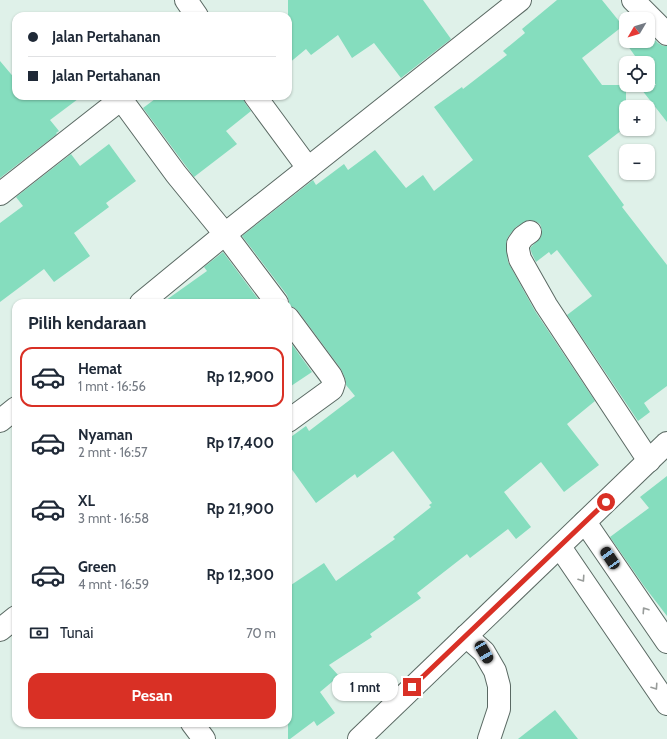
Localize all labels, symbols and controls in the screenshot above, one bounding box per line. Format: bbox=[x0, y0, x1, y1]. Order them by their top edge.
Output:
north arrow bbox=[619, 12, 655, 48]
map controls bbox=[619, 12, 655, 180]
text: Jalan Pertahanan bbox=[52, 28, 160, 46]
button: locate bbox=[619, 56, 655, 92]
text: Jalan Pertahanan bbox=[52, 67, 160, 85]
button: + bbox=[619, 100, 655, 136]
button: − bbox=[619, 144, 655, 180]
text: Pilih kendaraan bbox=[28, 312, 146, 334]
icon: car bbox=[30, 359, 66, 395]
text: Hemat bbox=[78, 360, 122, 378]
text: Rp 12,900 bbox=[206, 368, 274, 386]
text: 1 mnt · 16:56 bbox=[78, 378, 146, 394]
icon: car bbox=[30, 425, 66, 461]
text: Nyaman bbox=[78, 426, 133, 444]
text: Rp 17,400 bbox=[206, 434, 274, 452]
text: 2 mnt · 16:57 bbox=[78, 444, 148, 460]
icon: car bbox=[30, 491, 66, 527]
text: XL bbox=[78, 492, 95, 510]
route start bbox=[597, 493, 615, 511]
text: Rp 21,900 bbox=[206, 500, 274, 518]
text: 3 mnt · 16:58 bbox=[78, 510, 149, 526]
car bbox=[598, 545, 622, 571]
icon: car bbox=[30, 557, 66, 593]
text: Green bbox=[78, 558, 116, 576]
text: Rp 12,300 bbox=[207, 566, 274, 584]
one-way arrow bbox=[577, 575, 584, 582]
text: 4 mnt · 16:59 bbox=[78, 576, 149, 592]
one-way arrow bbox=[642, 607, 650, 614]
icon: cash bbox=[28, 622, 50, 644]
text: Tunai bbox=[60, 624, 93, 642]
text: 70 m bbox=[246, 625, 276, 641]
car bbox=[473, 639, 495, 665]
button: Pesan bbox=[28, 673, 276, 719]
callout: 1 mnt bbox=[332, 673, 398, 701]
route end bbox=[403, 678, 421, 696]
text: 1 mnt bbox=[350, 679, 380, 695]
one-way arrow bbox=[650, 682, 657, 689]

